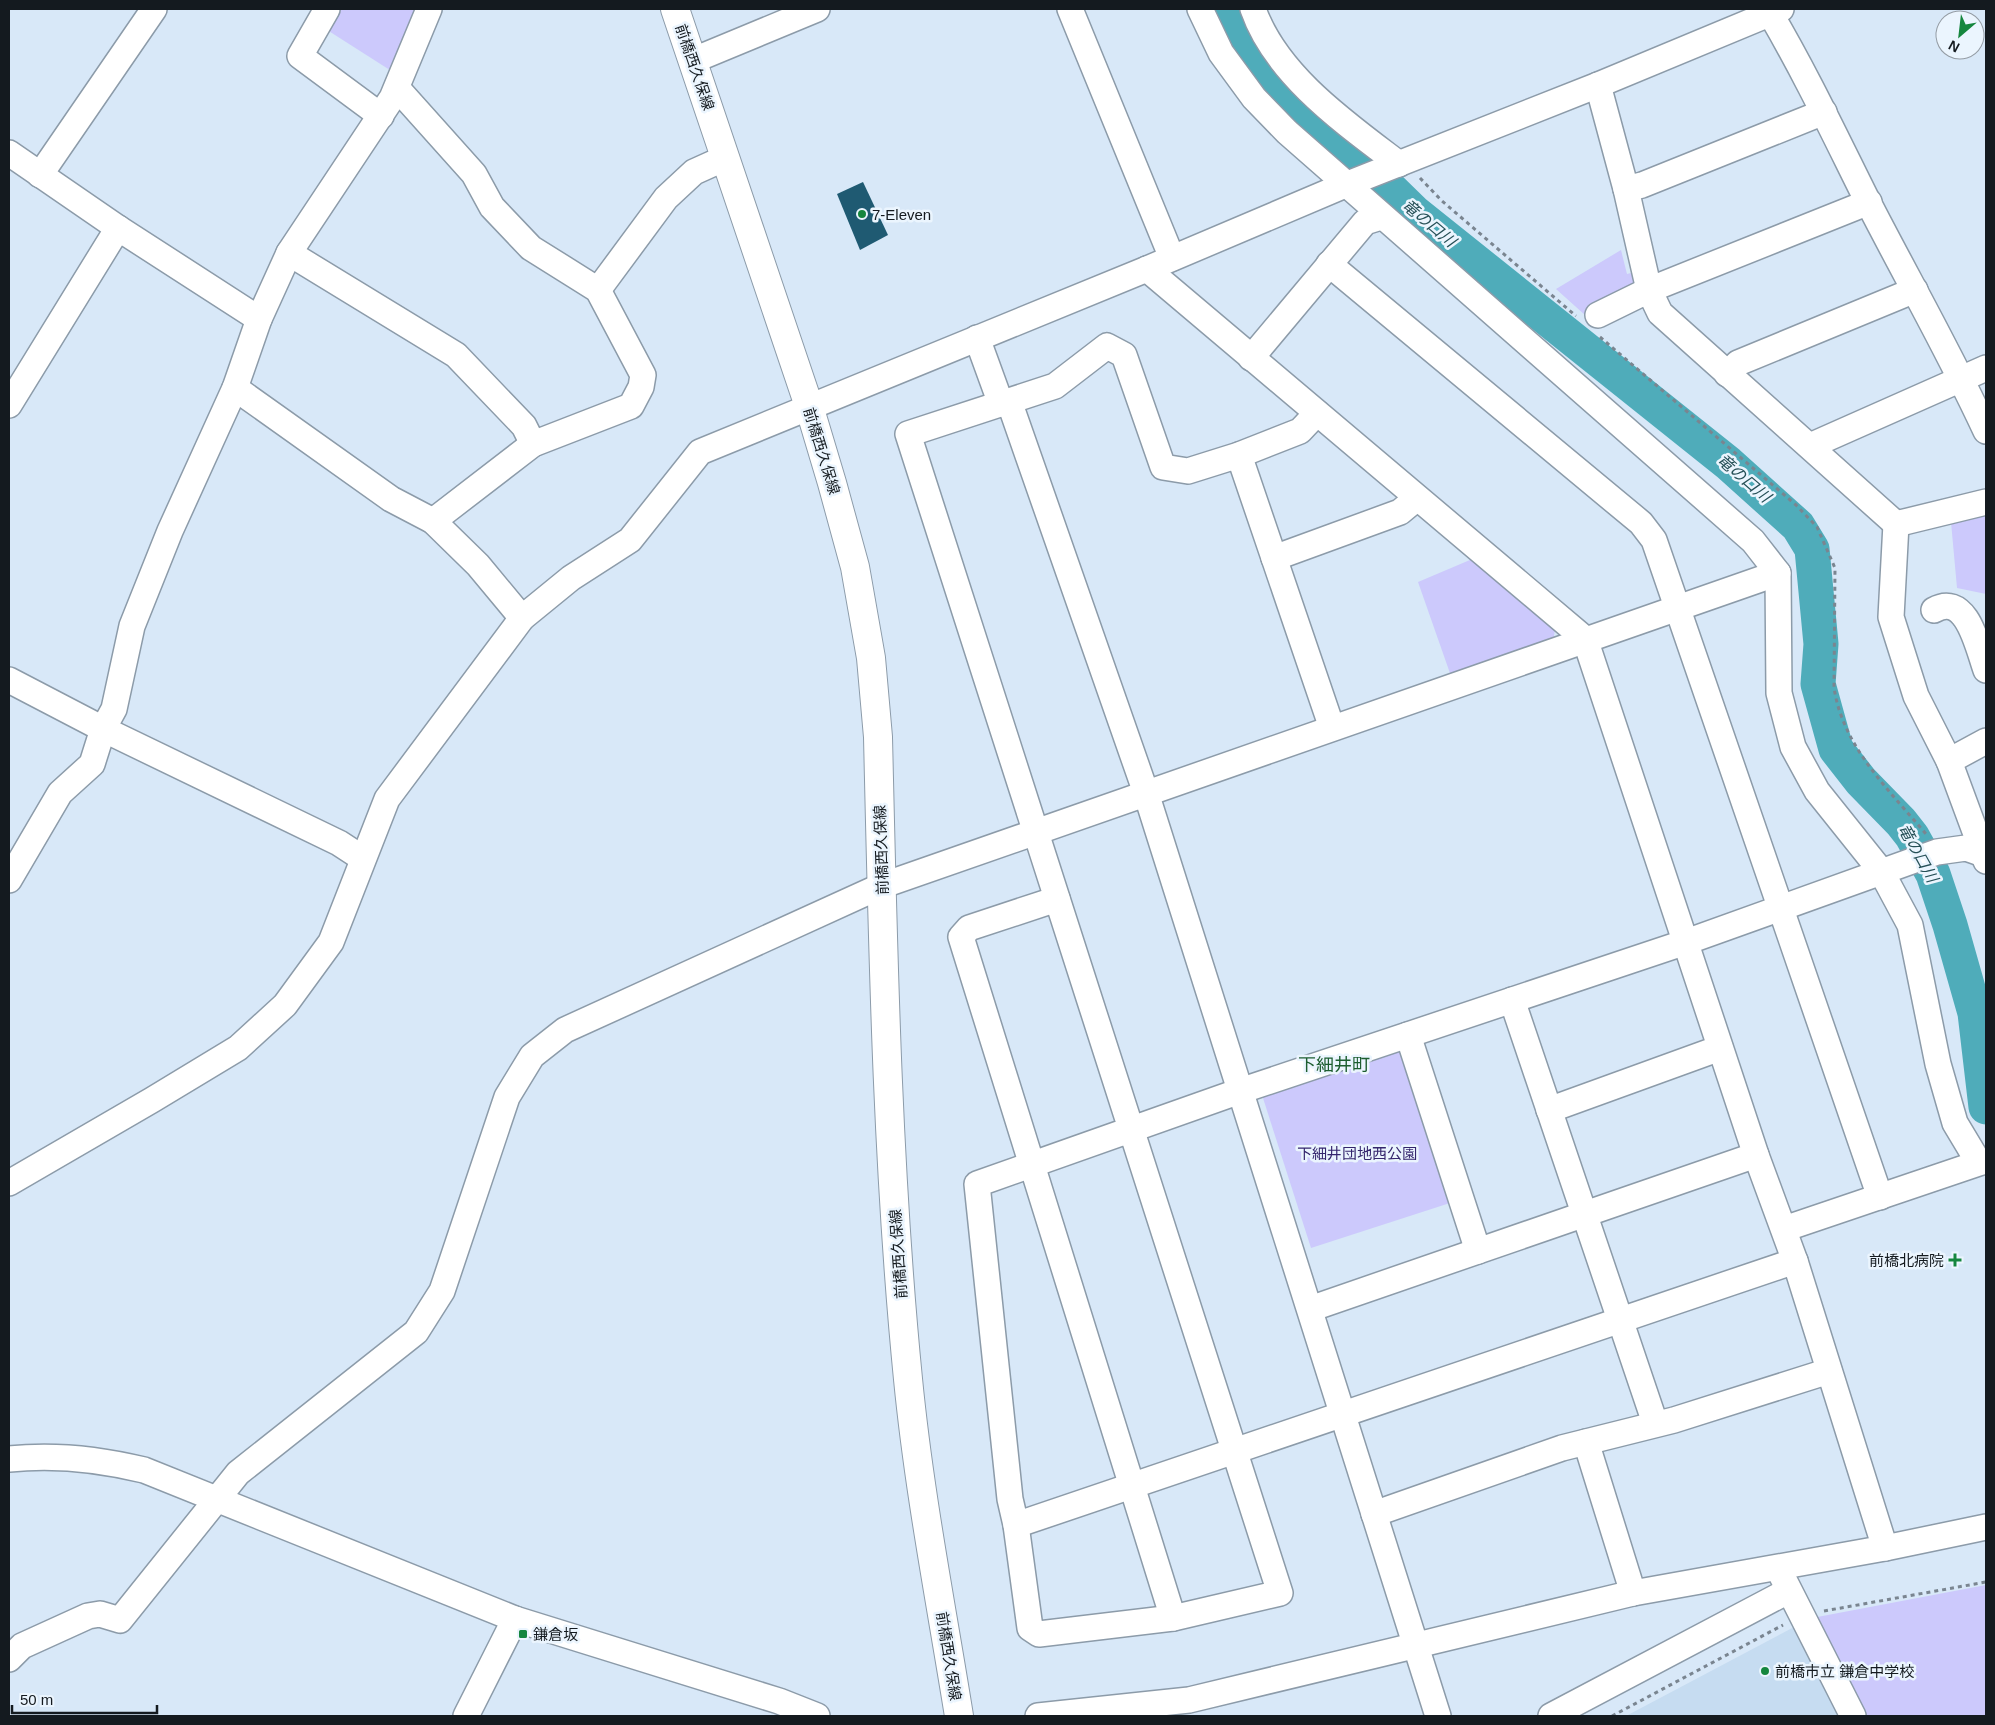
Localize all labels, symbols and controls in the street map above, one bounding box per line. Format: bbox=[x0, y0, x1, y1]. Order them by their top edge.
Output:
north arrow bbox=[1935, 10, 1985, 60]
street label: 前橋西久保線 bbox=[672, 22, 718, 112]
text: N bbox=[1946, 37, 1962, 56]
water label: 竜の口川 bbox=[1399, 196, 1461, 251]
place label: 7-Eleven bbox=[872, 206, 931, 223]
marker: 7-Eleven bbox=[856, 208, 868, 220]
street label: 前橋西久保線 bbox=[801, 405, 843, 497]
water label: 竜の口川 bbox=[1714, 451, 1775, 507]
street label: 前橋西久保線 bbox=[871, 805, 891, 895]
water label: 竜の口川 bbox=[1895, 821, 1942, 887]
district label: 下細井町 bbox=[1298, 1055, 1370, 1075]
park label: 下細井団地西公園 bbox=[1297, 1145, 1417, 1162]
street label: 前橋西久保線 bbox=[886, 1209, 910, 1299]
place label: 前橋北病院 bbox=[1869, 1252, 1944, 1269]
marker: 前橋北病院 bbox=[1948, 1253, 1962, 1267]
street label: 前橋西久保線 bbox=[934, 1610, 964, 1702]
place label: 鎌倉坂 bbox=[533, 1626, 578, 1643]
marker: 鎌倉坂 bbox=[517, 1628, 529, 1640]
place label: 前橋市立 鎌倉中学校 bbox=[1775, 1663, 1914, 1680]
marker: 前橋市立 鎌倉中学校 bbox=[1759, 1665, 1771, 1677]
scale bar bbox=[12, 1682, 158, 1714]
text: 50 m bbox=[20, 1691, 53, 1708]

